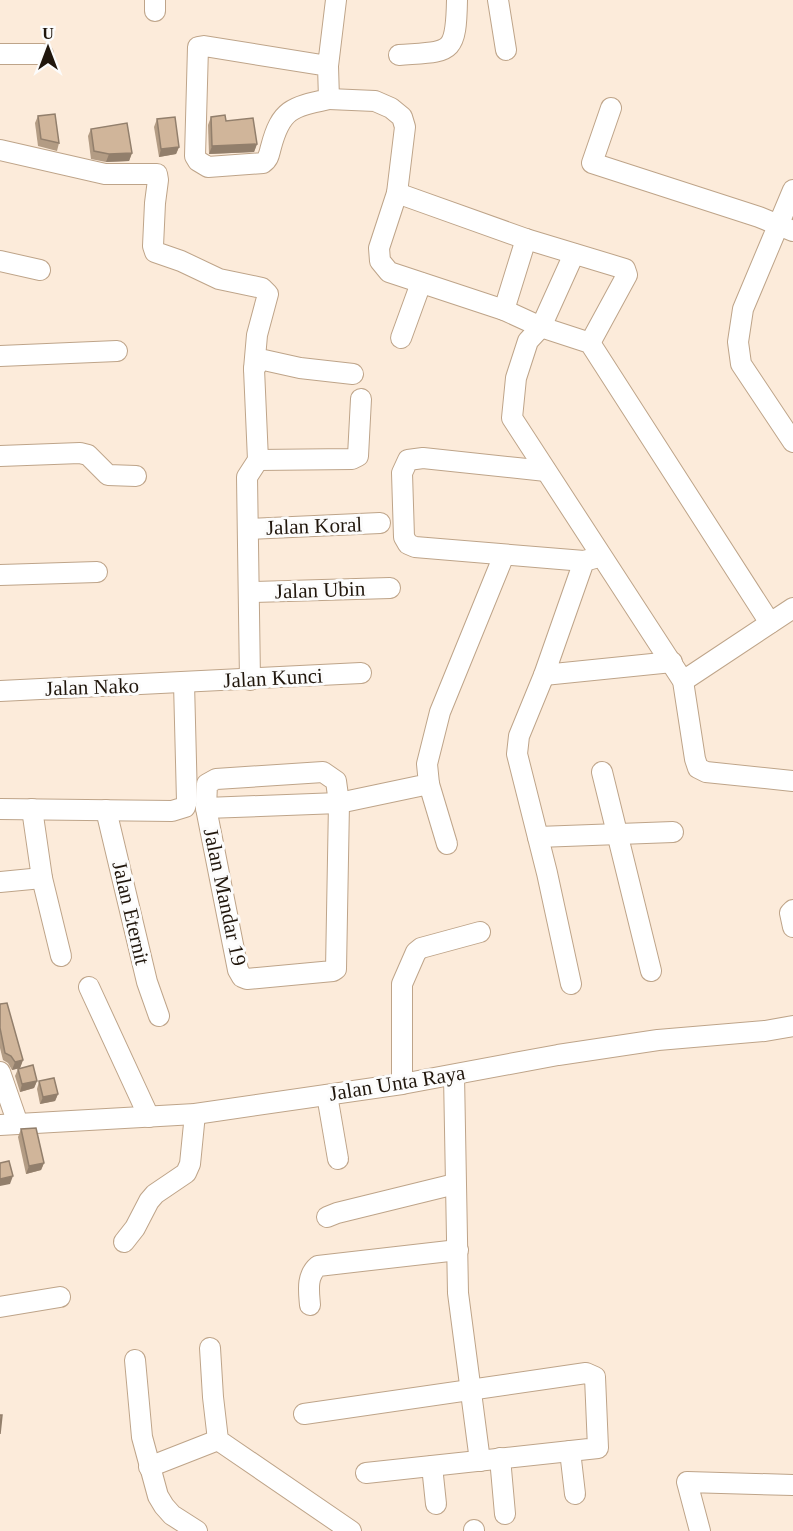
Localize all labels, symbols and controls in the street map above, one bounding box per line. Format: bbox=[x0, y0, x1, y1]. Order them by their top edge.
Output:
north arrow bbox=[18, 18, 78, 78]
text: U bbox=[42, 25, 54, 42]
street label: Jalan Koral bbox=[266, 512, 363, 540]
street label: Jalan Ubin bbox=[274, 576, 366, 604]
street label: Jalan Kunci bbox=[223, 663, 324, 693]
street label: Jalan Nako bbox=[45, 673, 139, 701]
street label: Jalan Mandar 19 bbox=[199, 826, 251, 968]
street label: Jalan Eternit bbox=[107, 859, 155, 967]
street label: Jalan Unta Raya bbox=[327, 1060, 468, 1106]

